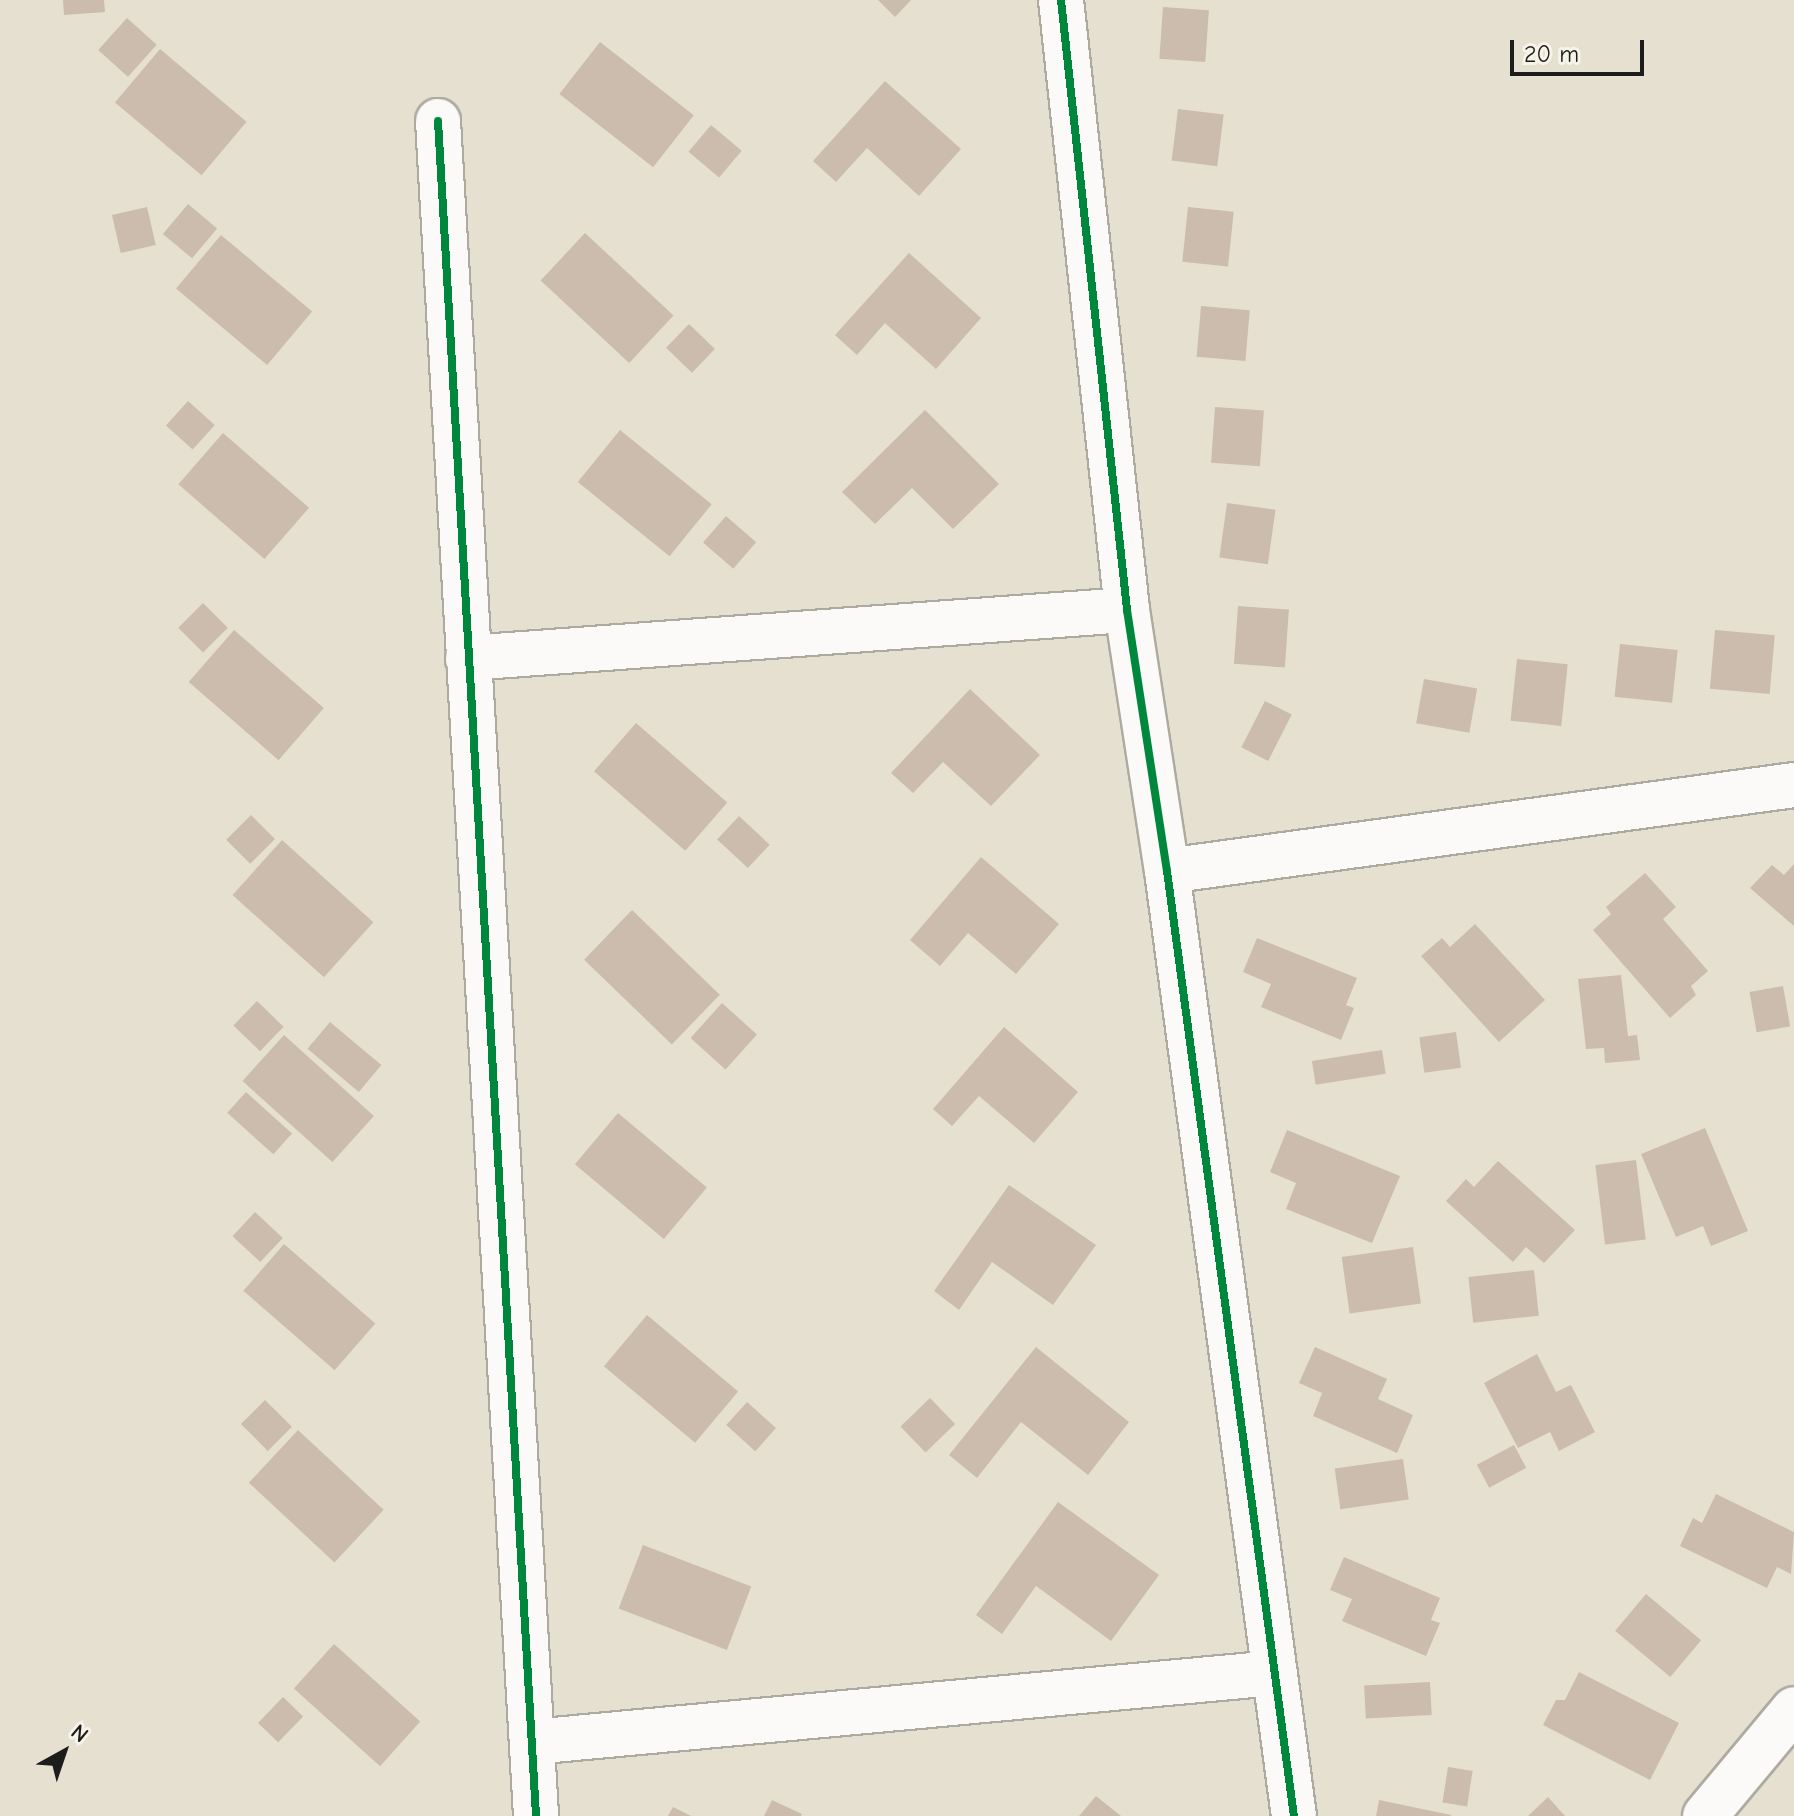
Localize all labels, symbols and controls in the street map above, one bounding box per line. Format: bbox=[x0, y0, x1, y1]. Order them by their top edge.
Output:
scale bar bbox=[1514, 24, 1648, 74]
text: 20 m bbox=[1524, 40, 1579, 68]
north arrow bbox=[24, 1712, 104, 1792]
text: N bbox=[66, 1719, 93, 1748]

